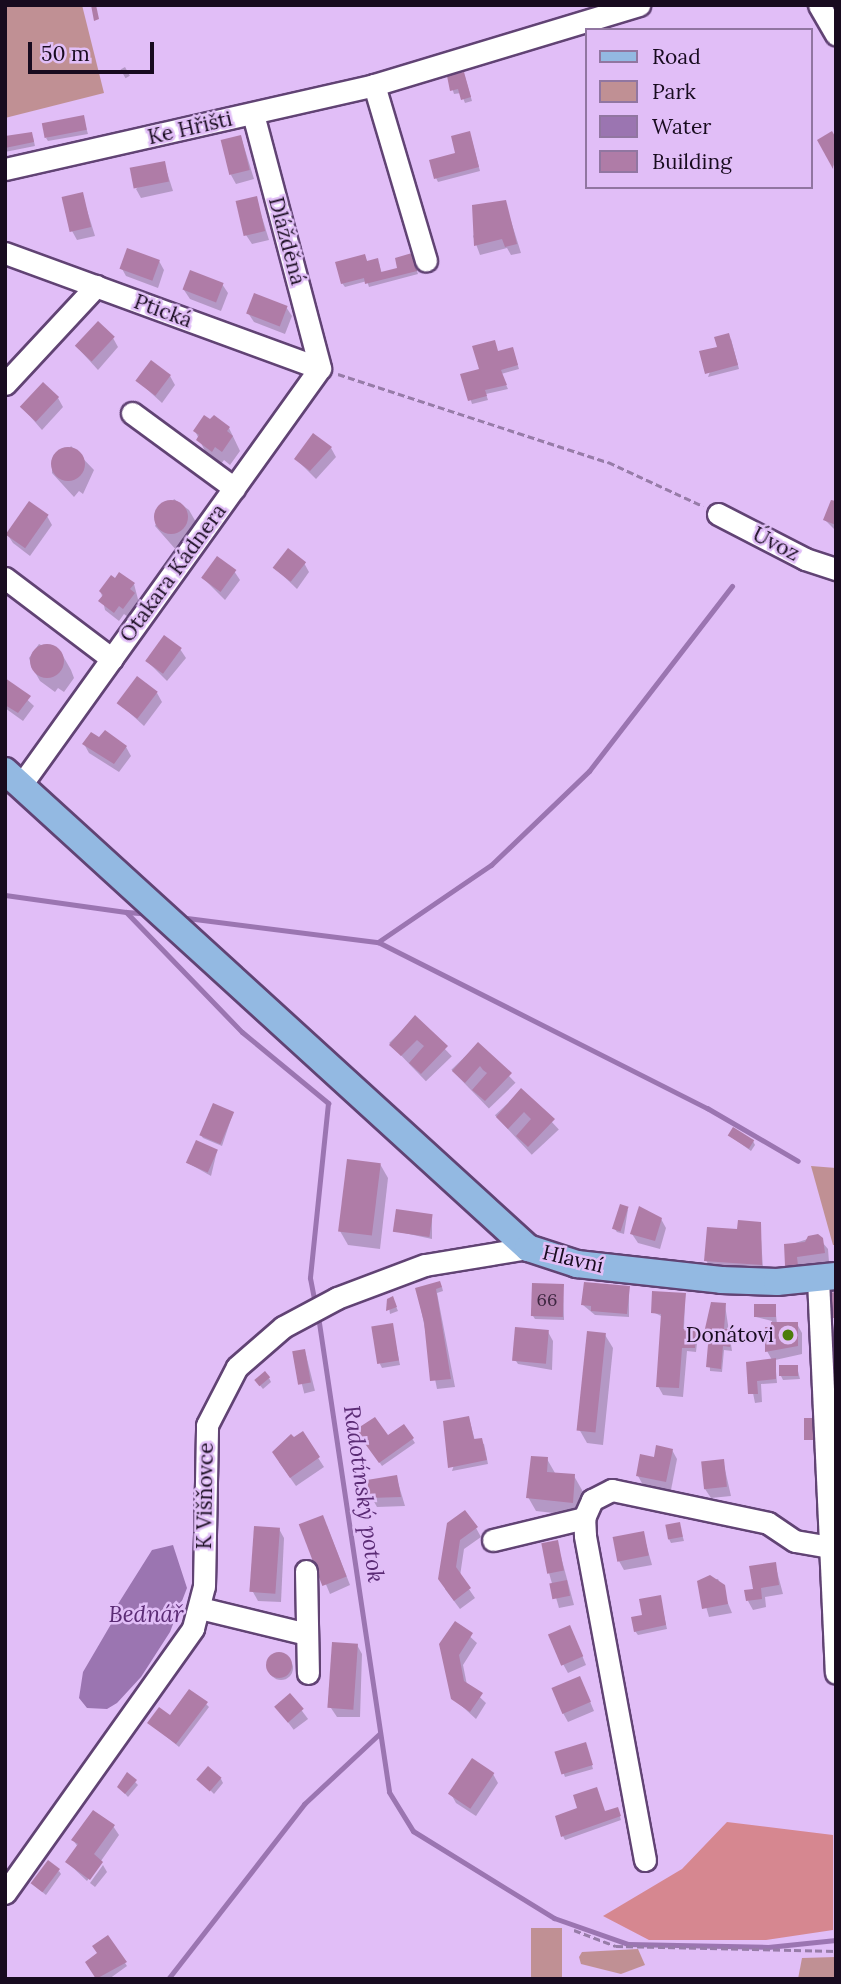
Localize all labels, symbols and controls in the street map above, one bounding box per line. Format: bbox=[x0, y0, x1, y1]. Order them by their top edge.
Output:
scale bar bbox=[32, 28, 158, 72]
legend bbox=[586, 28, 813, 189]
text: 50 m bbox=[41, 40, 90, 67]
text: Road bbox=[652, 43, 701, 70]
text: Park bbox=[652, 78, 696, 105]
street label: Ke Hřišti bbox=[145, 106, 235, 150]
text: Water bbox=[652, 113, 711, 140]
text: Building bbox=[652, 148, 732, 175]
street label: Dlážděná bbox=[263, 194, 311, 288]
street label: Ptická bbox=[130, 289, 196, 333]
street label: Otakara Kádnera bbox=[114, 499, 232, 647]
street label: Úvoz bbox=[748, 522, 804, 566]
street label: Hlavní bbox=[540, 1240, 606, 1278]
house number: 66 bbox=[537, 1289, 557, 1311]
place label: Donátovi bbox=[686, 1322, 774, 1348]
marker: Donátovi bbox=[780, 1327, 796, 1343]
water label: Radotínský potok bbox=[338, 1404, 390, 1584]
street label: K Višňovce bbox=[191, 1442, 219, 1550]
water label: Bednář bbox=[108, 1600, 184, 1628]

